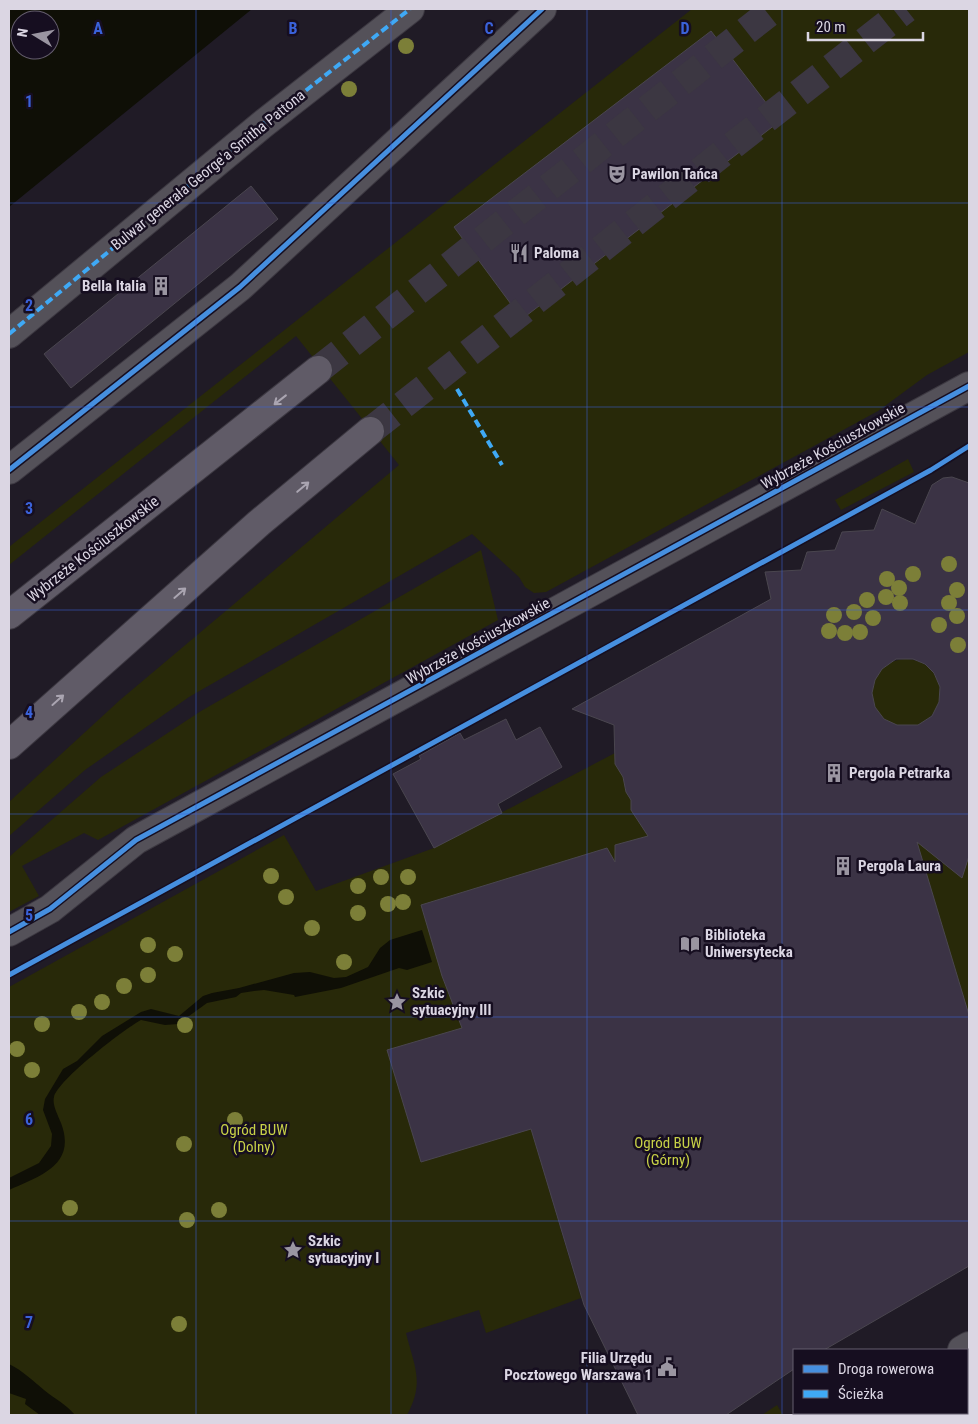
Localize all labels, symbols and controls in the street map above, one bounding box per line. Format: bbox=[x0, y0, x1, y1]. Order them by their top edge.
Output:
north arrow bbox=[10, 10, 60, 60]
scale bar bbox=[808, 10, 923, 42]
text: 20 m bbox=[816, 18, 846, 36]
text: A bbox=[93, 19, 103, 38]
text: B bbox=[289, 19, 298, 38]
text: C bbox=[484, 19, 494, 38]
text: D bbox=[680, 19, 690, 38]
text: N bbox=[14, 27, 31, 38]
street label: Bulwar generała George'a Smitha Pattona bbox=[107, 86, 309, 254]
text: 1 bbox=[25, 92, 33, 111]
theatre icon: Pawilon Tańca bbox=[606, 163, 628, 185]
place label: Pawilon Tańca bbox=[632, 165, 718, 183]
restaurant icon: Paloma bbox=[508, 242, 530, 264]
place label: Paloma bbox=[534, 244, 579, 262]
building icon: Bella Italia bbox=[150, 275, 172, 297]
place label: Bella Italia bbox=[82, 277, 146, 295]
text: 2 bbox=[25, 296, 33, 315]
one-way arrow bbox=[274, 395, 287, 406]
street label: Wybrzeże Kościuszkowskie bbox=[758, 399, 908, 493]
one-way arrow bbox=[296, 482, 309, 493]
street label: Wybrzeże Kościuszkowskie bbox=[24, 492, 162, 606]
text: 3 bbox=[25, 499, 33, 518]
one-way arrow bbox=[173, 587, 186, 598]
street label: Wybrzeże Kościuszkowskie bbox=[403, 594, 553, 688]
one-way arrow bbox=[51, 695, 64, 706]
text: 4 bbox=[25, 703, 33, 722]
building icon: Pergola Petrarka bbox=[823, 762, 845, 784]
place label: Pergola Petrarka bbox=[849, 764, 950, 782]
building icon: Pergola Laura bbox=[832, 855, 854, 877]
place label: Pergola Laura bbox=[858, 857, 941, 875]
text: 5 bbox=[25, 906, 33, 925]
place label: Biblioteka Uniwersytecka bbox=[705, 926, 793, 961]
library icon: Biblioteka Uniwersytecka bbox=[679, 933, 701, 955]
place label: Szkic sytuacyjny III bbox=[412, 984, 491, 1019]
place icon: Szkic sytuacyjny III bbox=[386, 991, 408, 1013]
text: 6 bbox=[25, 1110, 33, 1129]
park label: Ogród BUW (Dolny) bbox=[220, 1121, 288, 1156]
park label: Ogród BUW (Górny) bbox=[634, 1134, 702, 1169]
place label: Szkic sytuacyjny I bbox=[308, 1232, 379, 1267]
place icon: Szkic sytuacyjny I bbox=[282, 1239, 304, 1261]
text: 7 bbox=[25, 1313, 33, 1332]
place label: Filia Urzędu Pocztowego Warszawa 1 bbox=[504, 1349, 652, 1384]
legend bbox=[793, 1349, 968, 1414]
public building icon: Filia Urzędu Pocztowego Warszawa 1 bbox=[656, 1356, 678, 1378]
text: Droga rowerowa bbox=[838, 1360, 934, 1378]
text: Ścieżka bbox=[838, 1385, 884, 1403]

